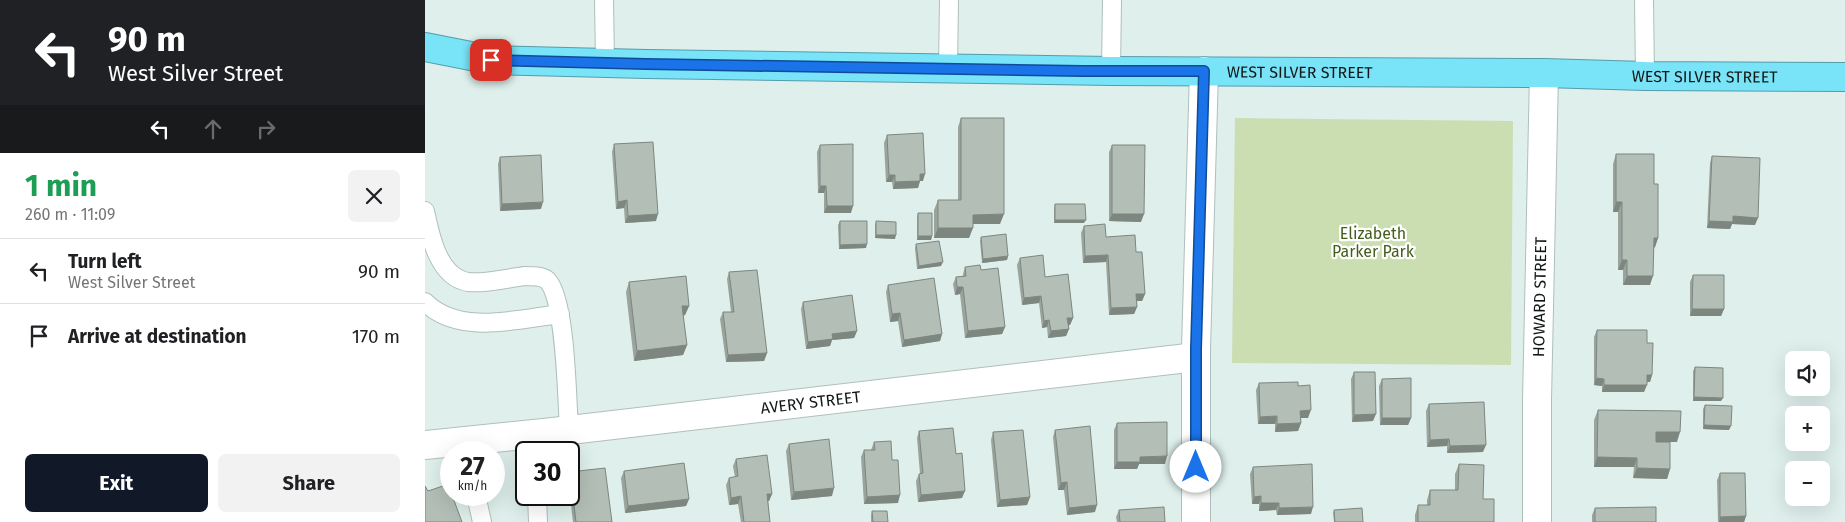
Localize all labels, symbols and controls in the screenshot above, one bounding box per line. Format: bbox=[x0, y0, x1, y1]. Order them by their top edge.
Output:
text: 90 m bbox=[108, 18, 186, 60]
icon: left bbox=[25, 20, 90, 85]
pin bbox=[470, 39, 512, 81]
icon: arrive bbox=[477, 46, 505, 74]
text: West Silver Street bbox=[108, 60, 283, 87]
street label: WEST SILVER STREET bbox=[1227, 63, 1373, 82]
street label: WEST SILVER STREET bbox=[1631, 67, 1778, 87]
icon: left bbox=[146, 115, 174, 143]
icon: ahead bbox=[199, 115, 227, 143]
icon: right bbox=[252, 115, 280, 143]
text: 1 min bbox=[25, 168, 97, 204]
button: close bbox=[348, 170, 400, 222]
text: 260 m · 11:09 bbox=[25, 205, 115, 224]
park label: Elizabeth Parker Park bbox=[1332, 224, 1415, 261]
street label: HOWARD STREET bbox=[1529, 236, 1551, 357]
text: Turn left bbox=[68, 250, 142, 273]
icon: left bbox=[25, 257, 53, 285]
text: 90 m bbox=[358, 260, 400, 283]
text: West Silver Street bbox=[68, 273, 195, 292]
icon: arrive bbox=[25, 322, 53, 350]
text: Arrive at destination bbox=[68, 325, 247, 348]
text: 170 m bbox=[352, 325, 400, 348]
map controls bbox=[1785, 351, 1830, 506]
button: sound bbox=[1785, 351, 1830, 396]
street label: AVERY STREET bbox=[760, 387, 862, 418]
button: + bbox=[1785, 406, 1830, 451]
position arrow bbox=[1169, 440, 1221, 492]
speed limit sign: 30 bbox=[515, 441, 580, 506]
text: 27 bbox=[460, 452, 485, 482]
button: Exit bbox=[25, 454, 208, 512]
button: Share bbox=[218, 454, 400, 512]
button: − bbox=[1785, 461, 1830, 506]
text: km/h bbox=[458, 479, 487, 493]

